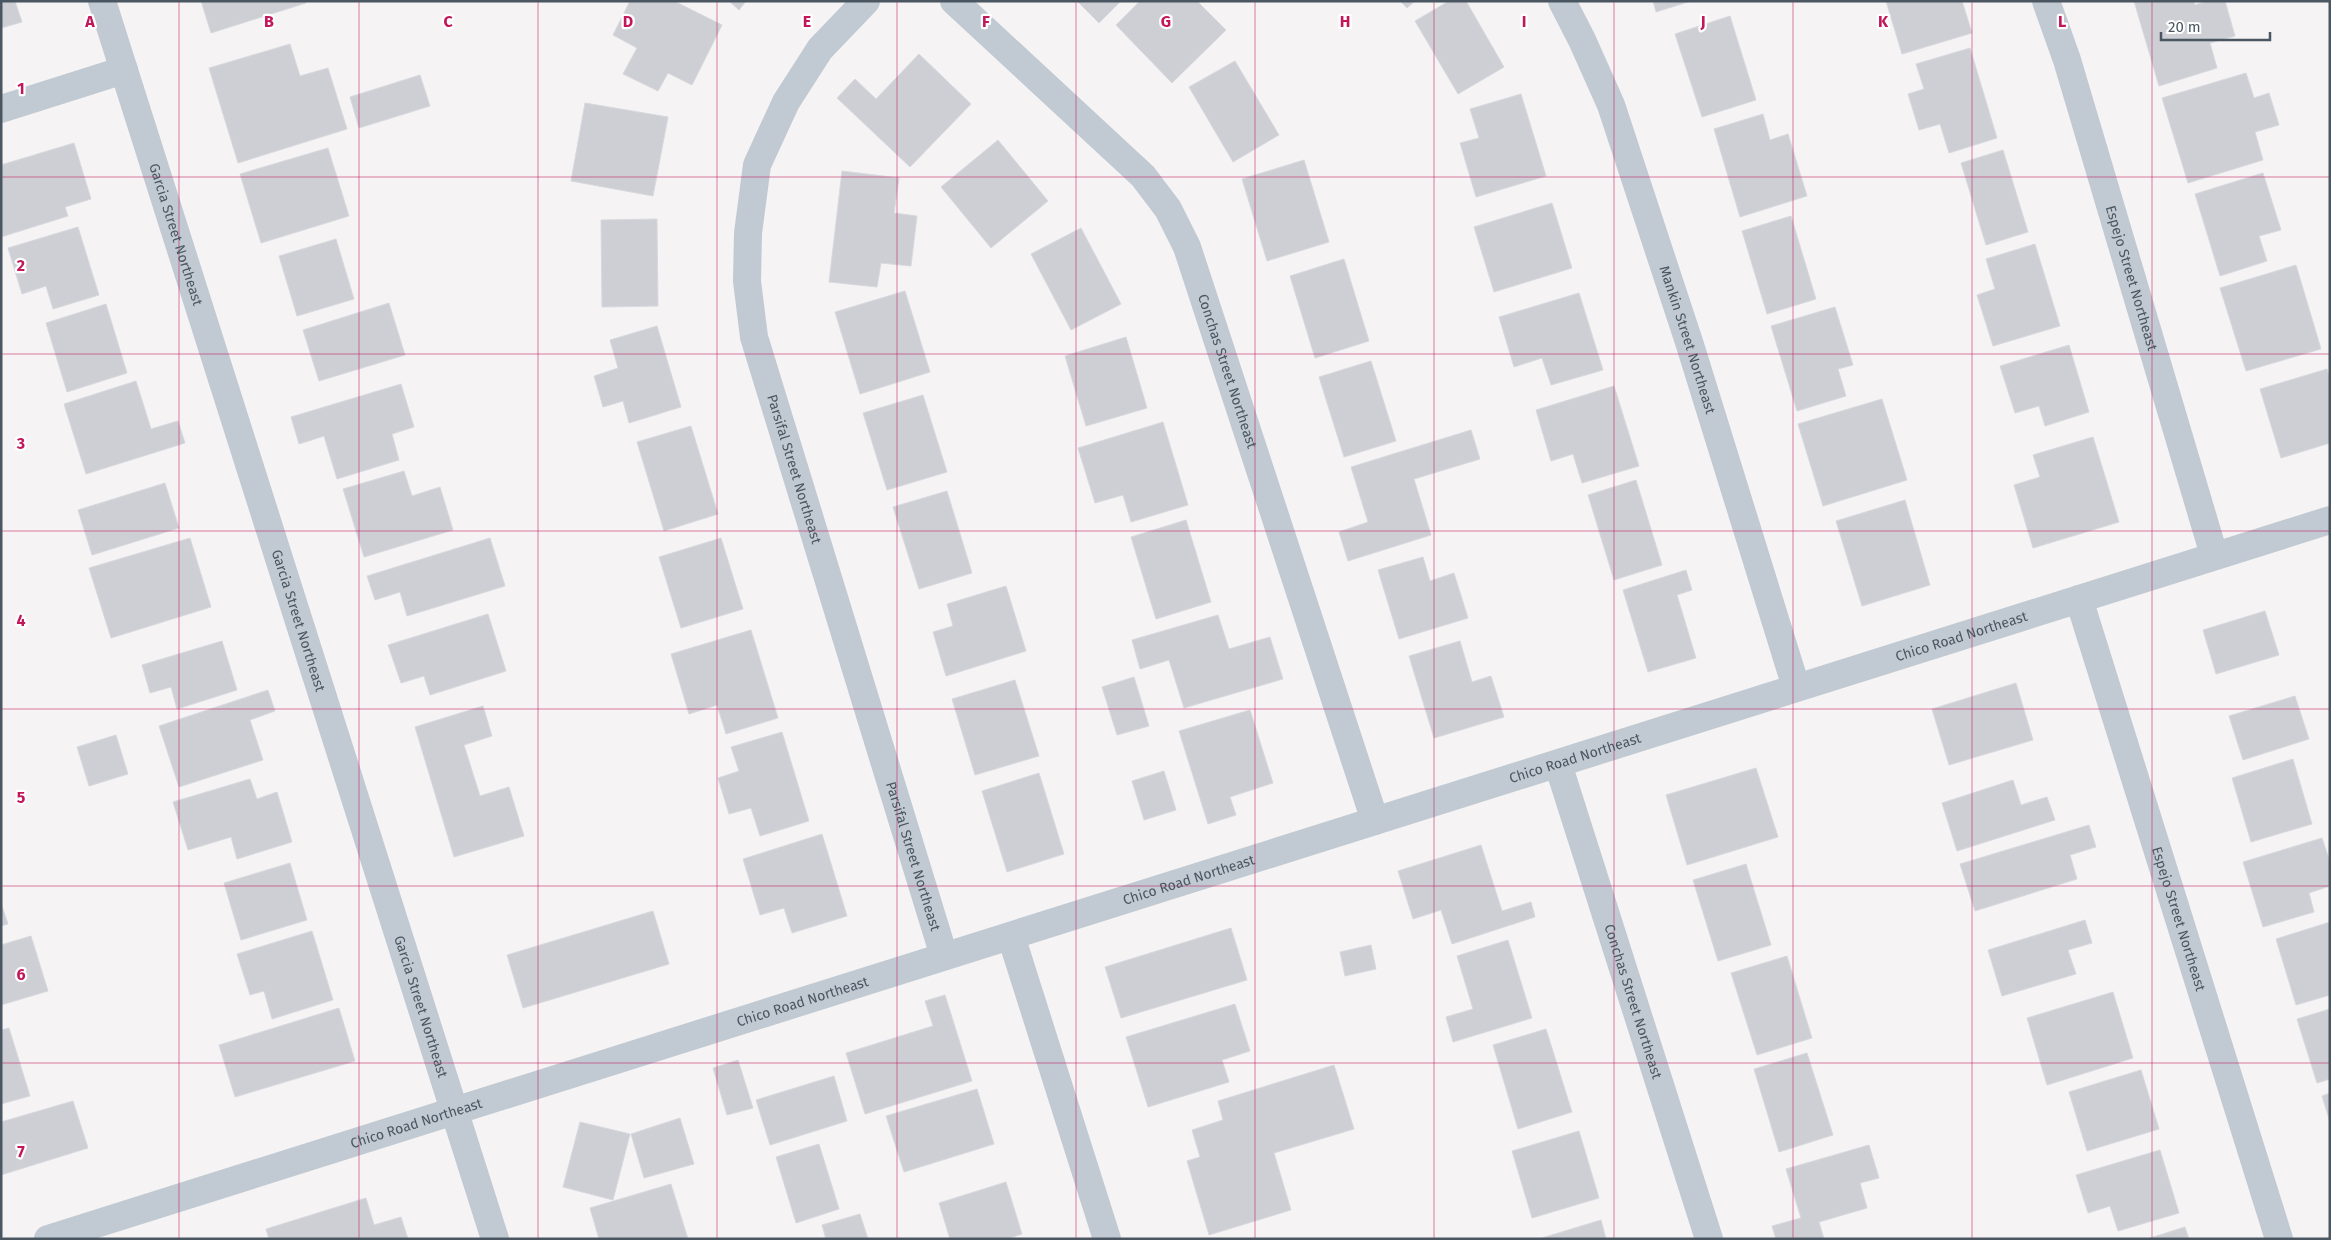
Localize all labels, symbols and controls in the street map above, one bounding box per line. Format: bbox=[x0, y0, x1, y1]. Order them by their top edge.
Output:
scale bar bbox=[2161, 10, 2270, 42]
text: A bbox=[84, 12, 95, 31]
text: B bbox=[264, 12, 274, 31]
text: C bbox=[443, 12, 453, 31]
text: D bbox=[623, 12, 633, 31]
text: E bbox=[803, 12, 811, 31]
text: F bbox=[982, 12, 990, 31]
text: G bbox=[1161, 12, 1171, 31]
text: H bbox=[1340, 12, 1350, 31]
text: I bbox=[1522, 12, 1526, 31]
text: J bbox=[1699, 12, 1706, 31]
text: K bbox=[1878, 12, 1889, 31]
text: L bbox=[2058, 12, 2066, 31]
text: 20 m bbox=[2168, 18, 2201, 36]
text: 1 bbox=[17, 79, 25, 98]
street label: Garcia Street Northeast bbox=[146, 161, 207, 309]
street label: Espejo Street Northeast bbox=[2102, 203, 2162, 353]
text: 2 bbox=[17, 256, 25, 275]
street label: Mankin Street Northeast bbox=[1656, 264, 1720, 417]
street label: Conchas Street Northeast bbox=[1194, 292, 1261, 451]
street label: Parsifal Street Northeast bbox=[764, 392, 826, 547]
text: 3 bbox=[16, 434, 25, 453]
street label: Garcia Street Northeast bbox=[268, 547, 329, 695]
street label: Chico Road Northeast bbox=[1893, 607, 2030, 665]
text: 4 bbox=[16, 611, 26, 630]
street label: Chico Road Northeast bbox=[1507, 729, 1644, 787]
street label: Parsifal Street Northeast bbox=[882, 780, 945, 934]
text: 5 bbox=[17, 788, 26, 807]
street label: Espejo Street Northeast bbox=[2148, 844, 2210, 994]
street label: Chico Road Northeast bbox=[1121, 851, 1258, 908]
street label: Conchas Street Northeast bbox=[1601, 922, 1666, 1082]
street label: Garcia Street Northeast bbox=[391, 933, 452, 1081]
text: 6 bbox=[16, 965, 26, 984]
street label: Chico Road Northeast bbox=[734, 972, 871, 1030]
street label: Chico Road Northeast bbox=[348, 1094, 485, 1152]
text: 7 bbox=[17, 1142, 25, 1161]

